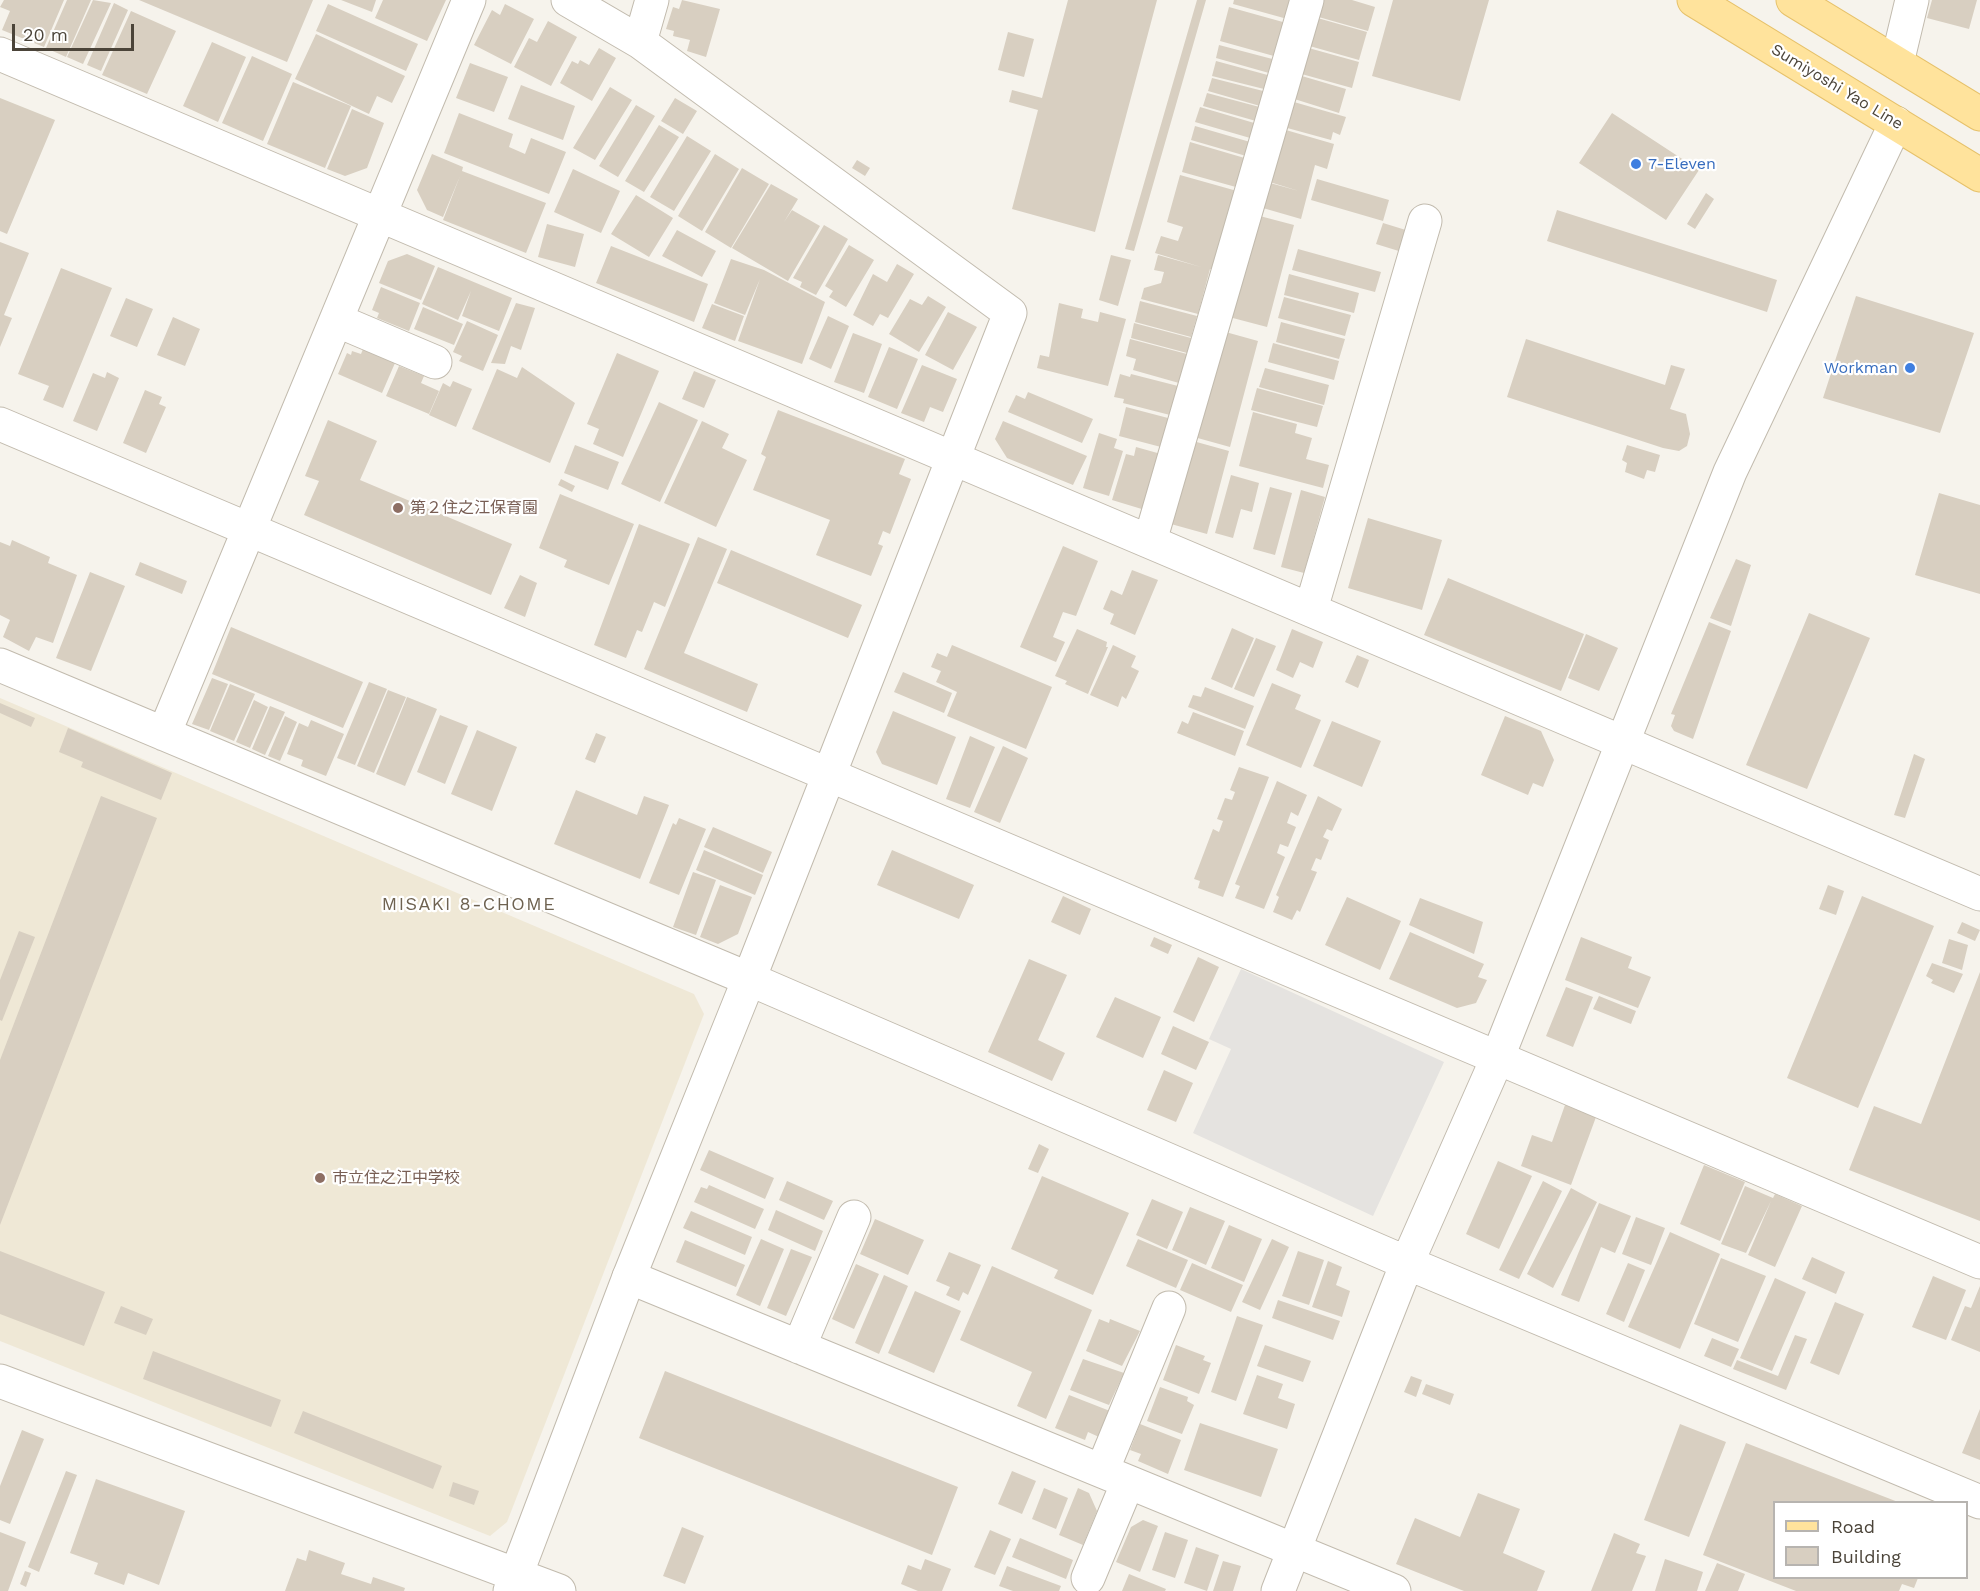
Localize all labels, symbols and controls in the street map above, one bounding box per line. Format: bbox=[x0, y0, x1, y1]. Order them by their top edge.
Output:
scale bar bbox=[15, 12, 136, 50]
text: 20 m bbox=[23, 24, 68, 45]
street label: Sumiyoshi Yao Line bbox=[1768, 40, 1906, 134]
place label: 7-Eleven bbox=[1648, 154, 1716, 174]
marker: 7-Eleven bbox=[1629, 157, 1643, 171]
place label: Workman bbox=[1824, 358, 1898, 378]
marker: Workman bbox=[1903, 361, 1917, 375]
place label: 第２住之江保育園 bbox=[410, 498, 538, 518]
marker: 第２住之江保育園 bbox=[391, 501, 405, 515]
district label: MISAKI 8-CHOME bbox=[382, 894, 556, 916]
place label: 市立住之江中学校 bbox=[332, 1168, 460, 1188]
marker: 市立住之江中学校 bbox=[313, 1171, 327, 1185]
legend bbox=[1773, 1501, 1968, 1579]
text: Road bbox=[1831, 1516, 1875, 1537]
text: Building bbox=[1831, 1546, 1901, 1567]

